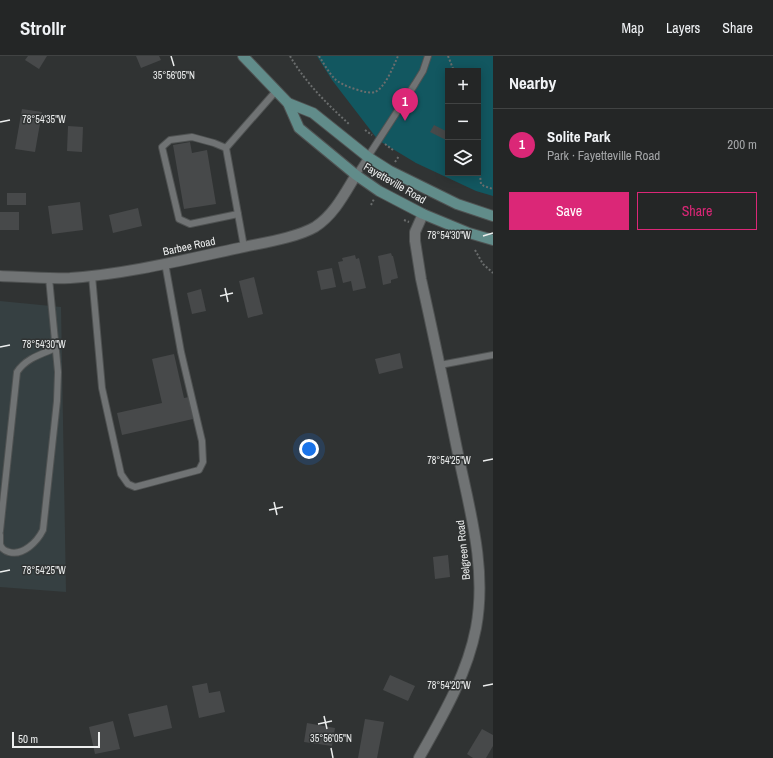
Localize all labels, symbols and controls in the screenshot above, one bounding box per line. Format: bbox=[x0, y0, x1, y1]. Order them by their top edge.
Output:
text: Strollr bbox=[20, 15, 66, 41]
text: Map bbox=[622, 19, 644, 37]
text: Layers bbox=[666, 19, 700, 37]
text: Share bbox=[722, 19, 753, 37]
map controls bbox=[445, 68, 481, 176]
button: + bbox=[445, 68, 481, 104]
text: 35°56'05"N bbox=[153, 69, 195, 82]
text: Nearby bbox=[509, 71, 556, 94]
pin: 1 bbox=[392, 88, 418, 121]
button: − bbox=[445, 104, 481, 140]
text: 78°54'35"W bbox=[22, 113, 66, 126]
text: Solite Park bbox=[547, 126, 611, 147]
text: 1 bbox=[519, 136, 525, 153]
text: 200 m bbox=[727, 136, 757, 153]
button: layers bbox=[445, 140, 481, 176]
text: Park · Fayetteville Road bbox=[547, 147, 660, 164]
street label: Fayetteville Road bbox=[361, 159, 429, 207]
button: Save bbox=[509, 192, 629, 230]
button: Share bbox=[637, 192, 757, 230]
text: 78°54'30"W bbox=[427, 229, 471, 242]
street label: Barbee Road bbox=[162, 234, 216, 258]
text: 78°54'30"W bbox=[22, 338, 66, 351]
your location bbox=[299, 439, 319, 459]
text: 78°54'25"W bbox=[427, 454, 471, 467]
street label: Belgreen Road bbox=[453, 519, 473, 581]
text: 78°54'25"W bbox=[22, 564, 66, 577]
text: 78°54'20"W bbox=[427, 679, 471, 692]
scale bar bbox=[12, 730, 100, 749]
text: 50 m bbox=[18, 732, 38, 746]
text: 35°56'05"N bbox=[310, 732, 352, 745]

